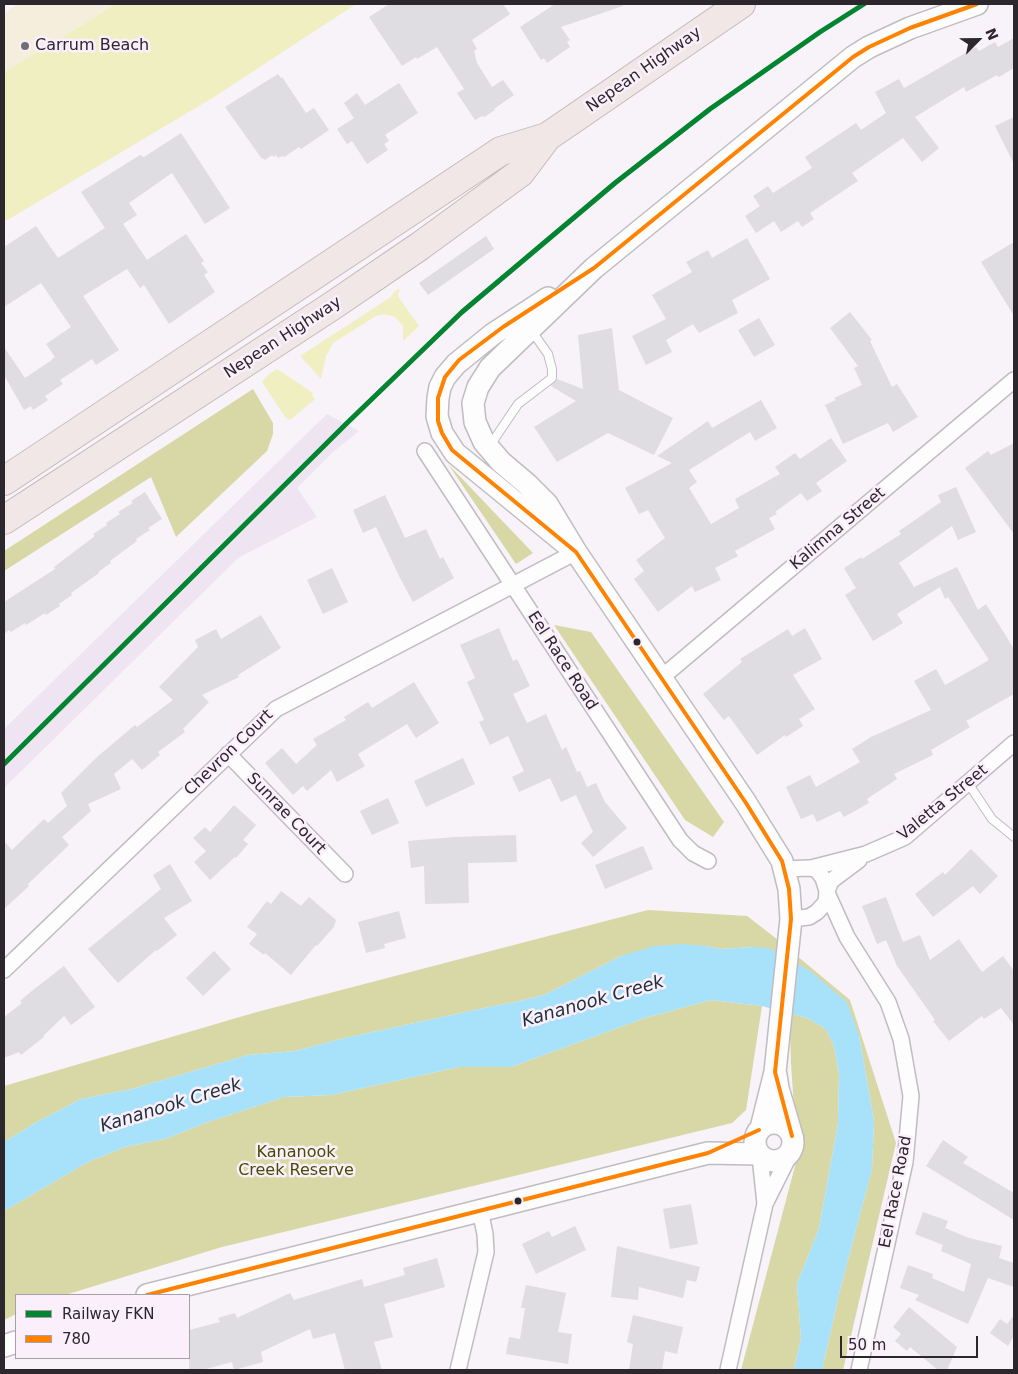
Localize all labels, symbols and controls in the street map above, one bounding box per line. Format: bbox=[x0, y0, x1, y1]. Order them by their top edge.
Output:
north arrow bbox=[953, 15, 1003, 65]
street label: Nepean Highway bbox=[583, 23, 705, 117]
text: N bbox=[982, 26, 1001, 43]
place label: Carrum Beach bbox=[35, 36, 149, 56]
marker: Carrum Beach bbox=[19, 40, 31, 52]
street label: Nepean Highway bbox=[221, 293, 345, 383]
street label: Kalimna Street bbox=[787, 484, 889, 574]
street label: Eel Race Road bbox=[523, 608, 601, 714]
unlabelled marker bbox=[632, 637, 642, 647]
street label: Chevron Court bbox=[181, 706, 277, 800]
street label: Valetta Street bbox=[894, 761, 992, 845]
street label: Sunrae Court bbox=[242, 769, 330, 859]
water label: Kananook Creek bbox=[519, 971, 667, 1033]
water label: Kananook Creek bbox=[98, 1074, 244, 1138]
street label: Eel Race Road bbox=[876, 1134, 916, 1250]
park label: Kananook Creek Reserve bbox=[238, 1143, 354, 1181]
unlabelled marker bbox=[513, 1196, 523, 1206]
legend bbox=[15, 1294, 190, 1359]
text: Railway FKN bbox=[62, 1305, 154, 1323]
scale bar bbox=[843, 1326, 980, 1358]
text: 780 bbox=[62, 1330, 91, 1348]
text: 50 m bbox=[848, 1336, 886, 1354]

